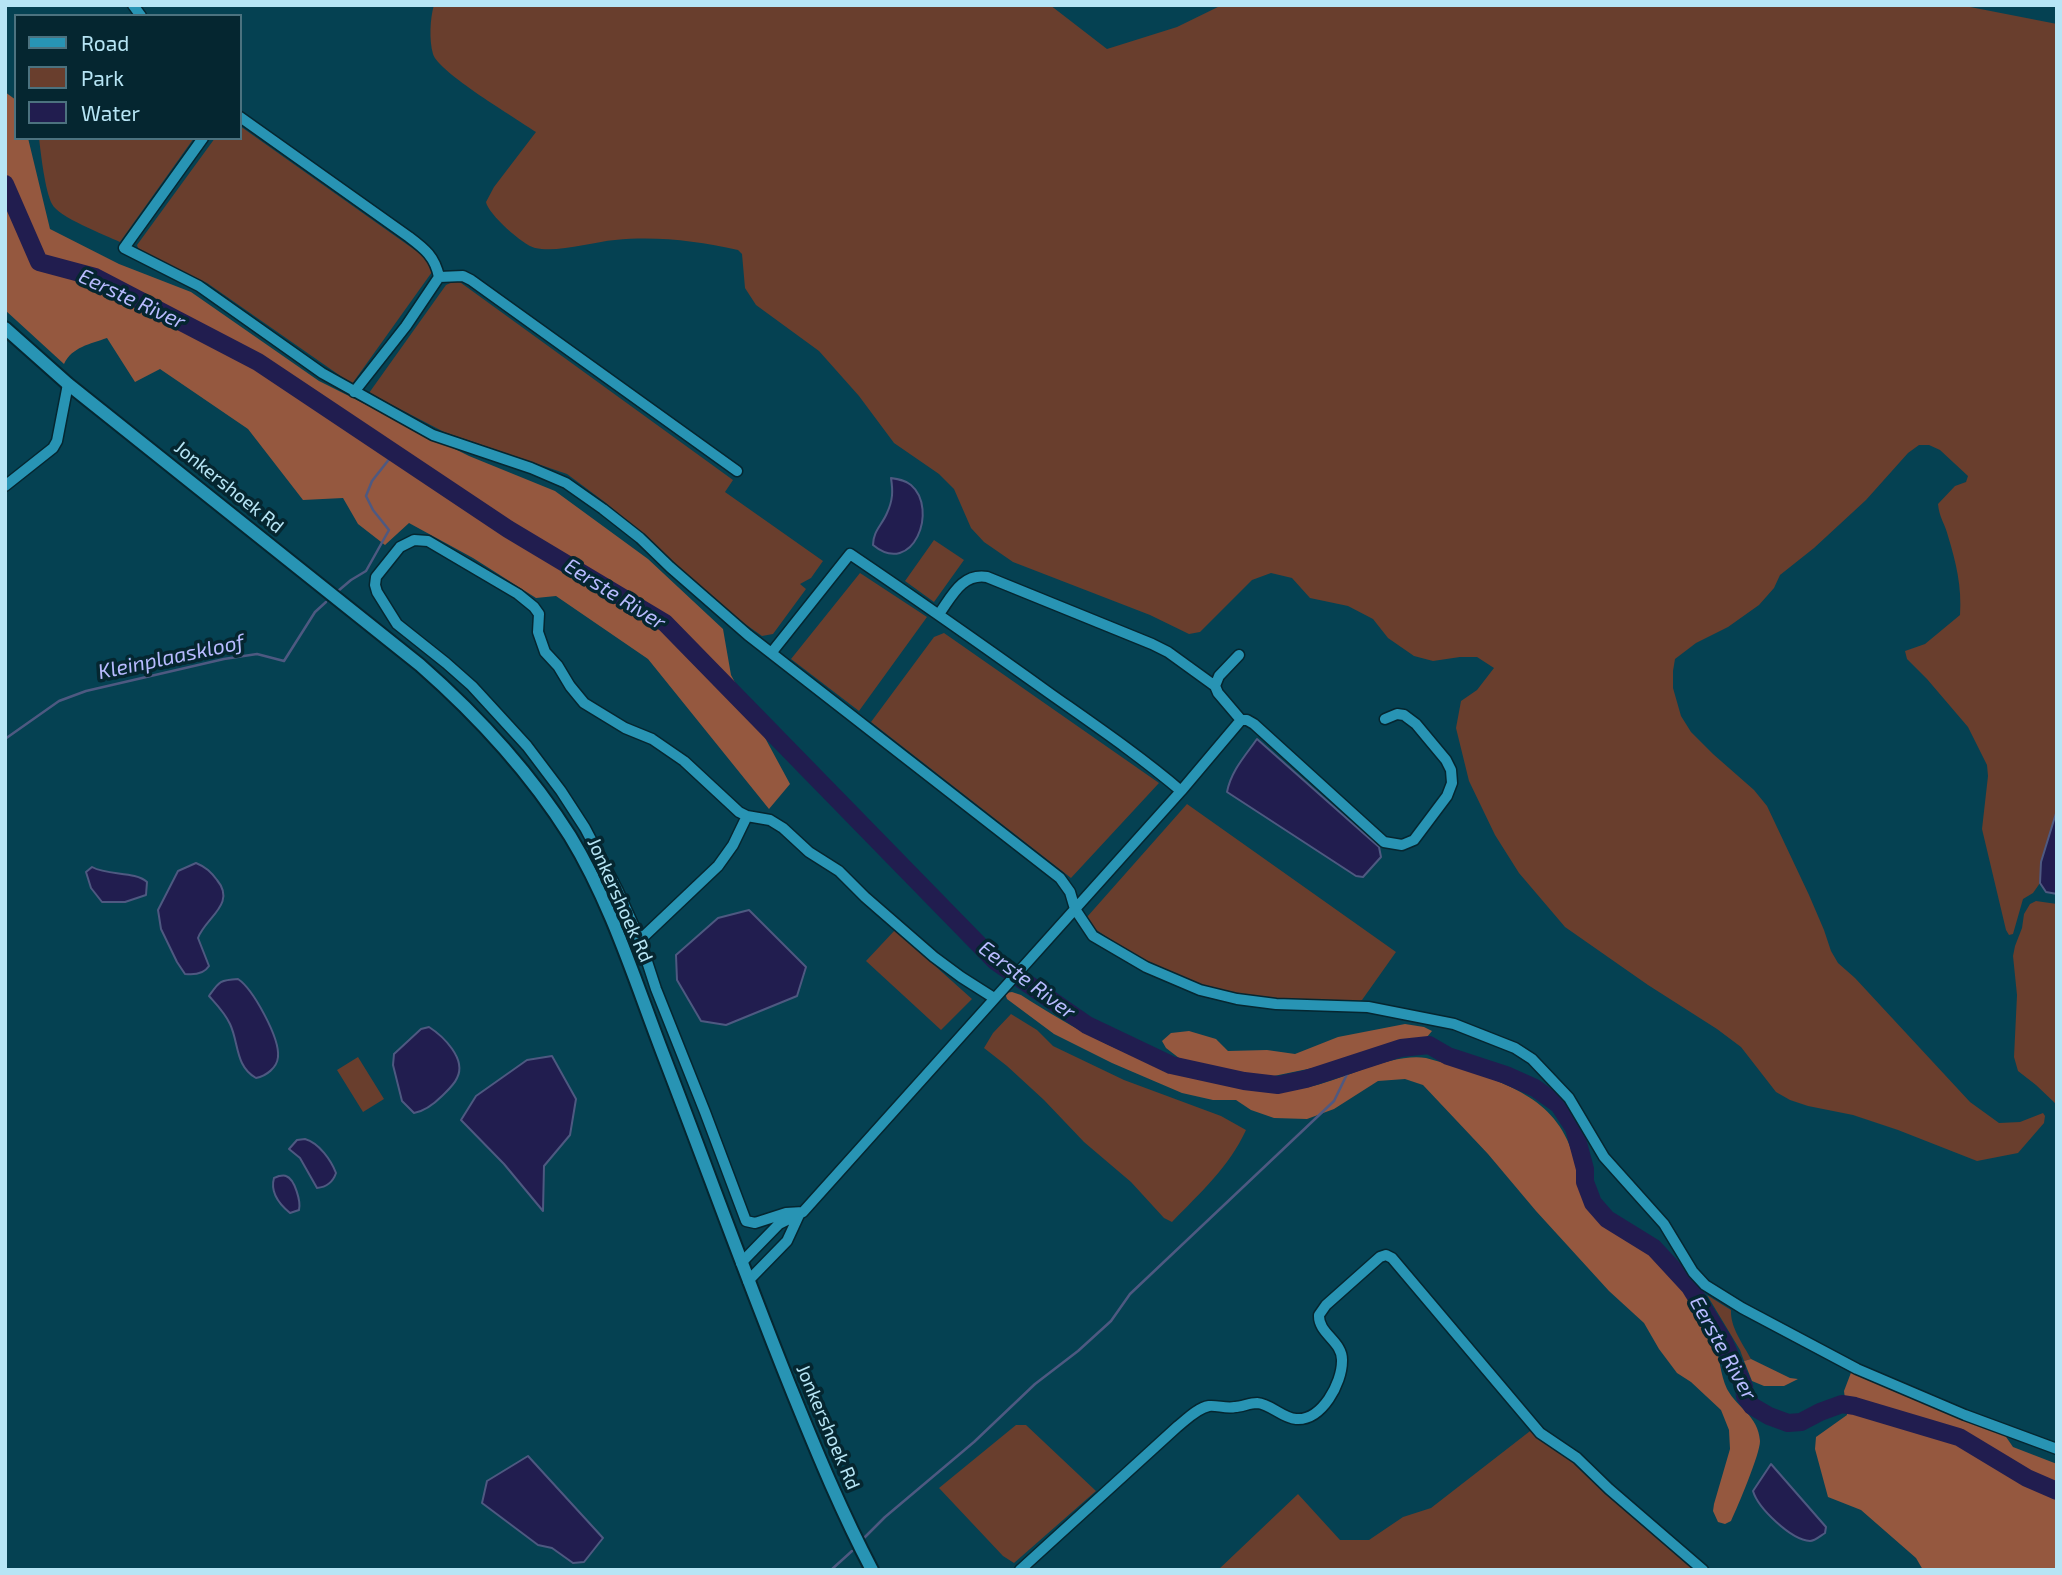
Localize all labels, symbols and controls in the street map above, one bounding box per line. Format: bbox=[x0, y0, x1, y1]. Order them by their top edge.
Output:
legend bbox=[14, 14, 242, 140]
text: Road bbox=[81, 30, 129, 55]
text: Park bbox=[81, 65, 124, 90]
text: Water bbox=[81, 100, 140, 125]
water label: Eerste River bbox=[75, 263, 189, 335]
street label: Jonkershoek Rd bbox=[170, 436, 288, 538]
water label: Eerste River bbox=[560, 553, 670, 635]
water label: Kleinplaaskloof bbox=[96, 629, 246, 685]
street label: Jonkershoek Rd bbox=[582, 834, 658, 966]
water label: Eerste River bbox=[974, 935, 1080, 1025]
water label: Eerste River bbox=[1684, 1292, 1762, 1404]
street label: Jonkershoek Rd bbox=[791, 1361, 865, 1493]

